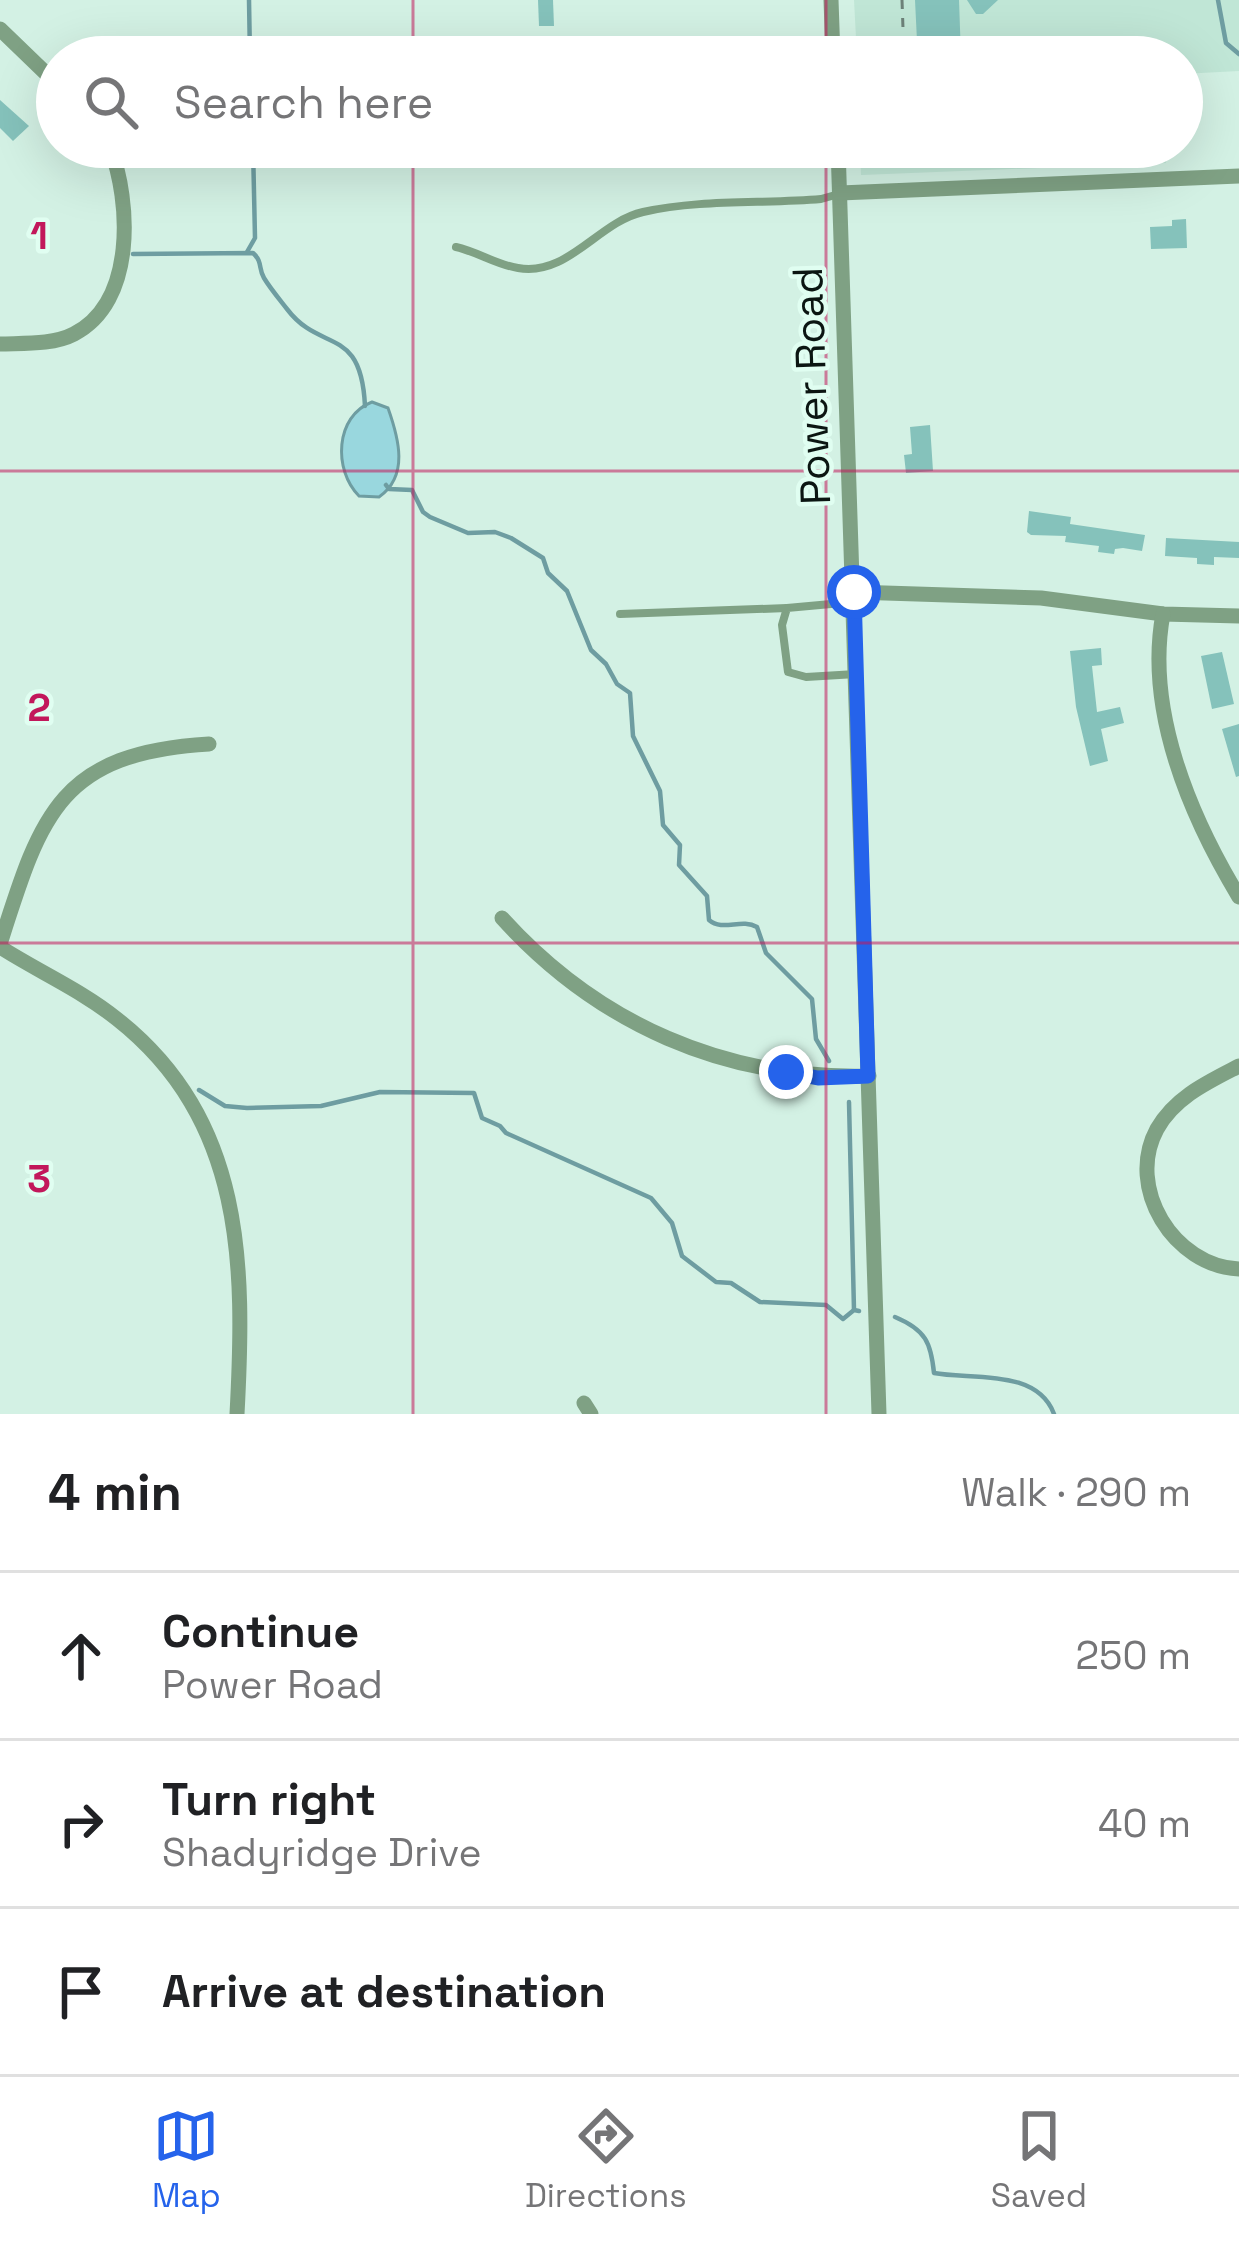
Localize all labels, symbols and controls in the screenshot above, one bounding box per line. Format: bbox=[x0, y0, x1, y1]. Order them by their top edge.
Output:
search box bbox=[36, 36, 1203, 168]
icon: search bbox=[78, 69, 144, 135]
text: Search here bbox=[174, 74, 433, 131]
text: 1 bbox=[30, 211, 48, 260]
street label: Power Road bbox=[781, 266, 842, 506]
route start bbox=[827, 565, 881, 619]
text: 2 bbox=[27, 683, 51, 732]
route end bbox=[759, 1045, 813, 1099]
text: 3 bbox=[27, 1154, 51, 1203]
text: 4 min bbox=[48, 1460, 182, 1525]
text: Walk · 290 m bbox=[961, 1468, 1191, 1517]
text: Continue bbox=[162, 1603, 359, 1660]
icon: ahead bbox=[48, 1623, 114, 1689]
text: 250 m bbox=[1076, 1631, 1191, 1680]
text: Power Road bbox=[162, 1660, 383, 1709]
text: Turn right bbox=[162, 1771, 376, 1828]
icon: right bbox=[48, 1791, 114, 1857]
text: 40 m bbox=[1098, 1799, 1191, 1848]
text: Shadyridge Drive bbox=[162, 1828, 482, 1877]
icon: arrive bbox=[48, 1959, 114, 2025]
text: Arrive at destination bbox=[162, 1963, 606, 2020]
tab: Map bbox=[152, 2103, 221, 2217]
tab: Directions bbox=[525, 2103, 687, 2217]
tab: Saved bbox=[991, 2103, 1087, 2217]

